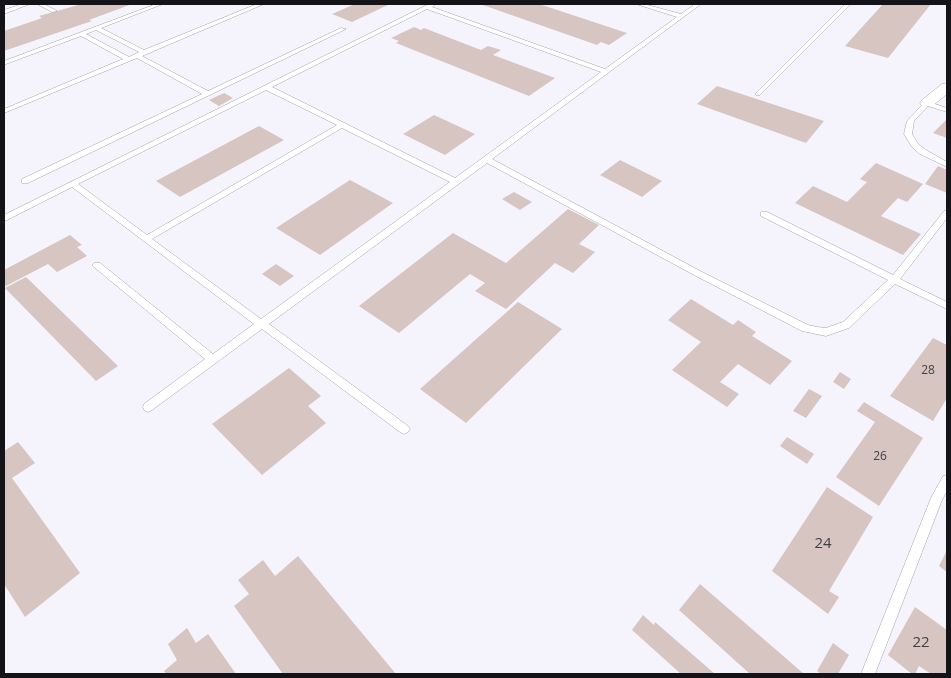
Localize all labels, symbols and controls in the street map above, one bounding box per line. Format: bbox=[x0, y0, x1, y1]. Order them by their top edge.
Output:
house number: 28 bbox=[921, 364, 935, 378]
house number: 26 bbox=[873, 450, 887, 464]
house number: 24 bbox=[814, 535, 832, 553]
house number: 22 bbox=[912, 634, 930, 652]

